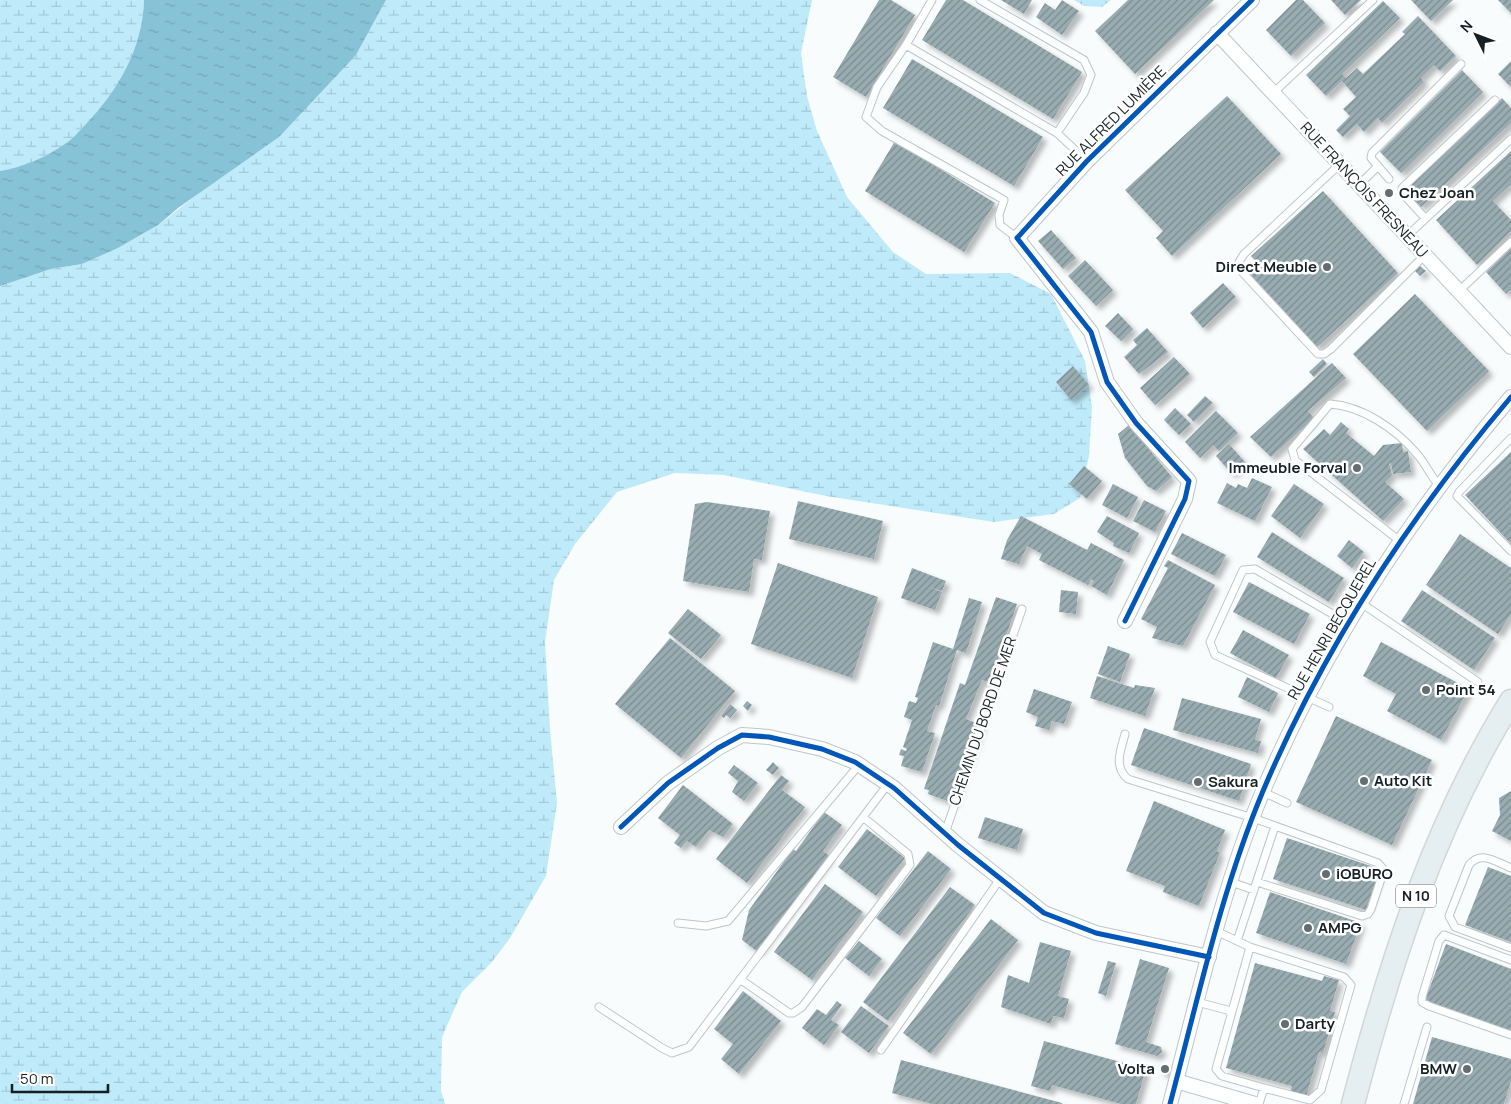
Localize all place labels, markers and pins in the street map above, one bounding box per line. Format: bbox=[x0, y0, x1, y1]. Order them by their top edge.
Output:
place label: Chez Joan bbox=[1399, 182, 1474, 203]
marker: Chez Joan bbox=[1383, 187, 1395, 199]
place label: Direct Meuble bbox=[1216, 256, 1317, 277]
marker: Direct Meuble bbox=[1321, 261, 1333, 273]
place label: Immeuble Forval bbox=[1228, 457, 1347, 478]
marker: Immeuble Forval bbox=[1351, 462, 1363, 474]
place label: Point 54 bbox=[1436, 679, 1496, 700]
marker: Point 54 bbox=[1420, 684, 1432, 696]
place label: Auto Kit bbox=[1374, 770, 1432, 791]
place label: Sakura bbox=[1208, 771, 1258, 792]
marker: Auto Kit bbox=[1358, 775, 1370, 787]
marker: Sakura bbox=[1192, 776, 1204, 788]
place label: iOBURO bbox=[1336, 863, 1393, 884]
marker: iOBURO bbox=[1320, 868, 1332, 880]
place label: AMPG bbox=[1318, 917, 1361, 938]
marker: AMPG bbox=[1302, 922, 1314, 934]
place label: Darty bbox=[1295, 1013, 1335, 1034]
marker: Darty bbox=[1279, 1018, 1291, 1030]
place label: Volta bbox=[1118, 1058, 1155, 1079]
place label: BMW bbox=[1420, 1058, 1457, 1079]
marker: Volta bbox=[1159, 1063, 1171, 1075]
marker: BMW bbox=[1461, 1063, 1473, 1075]

